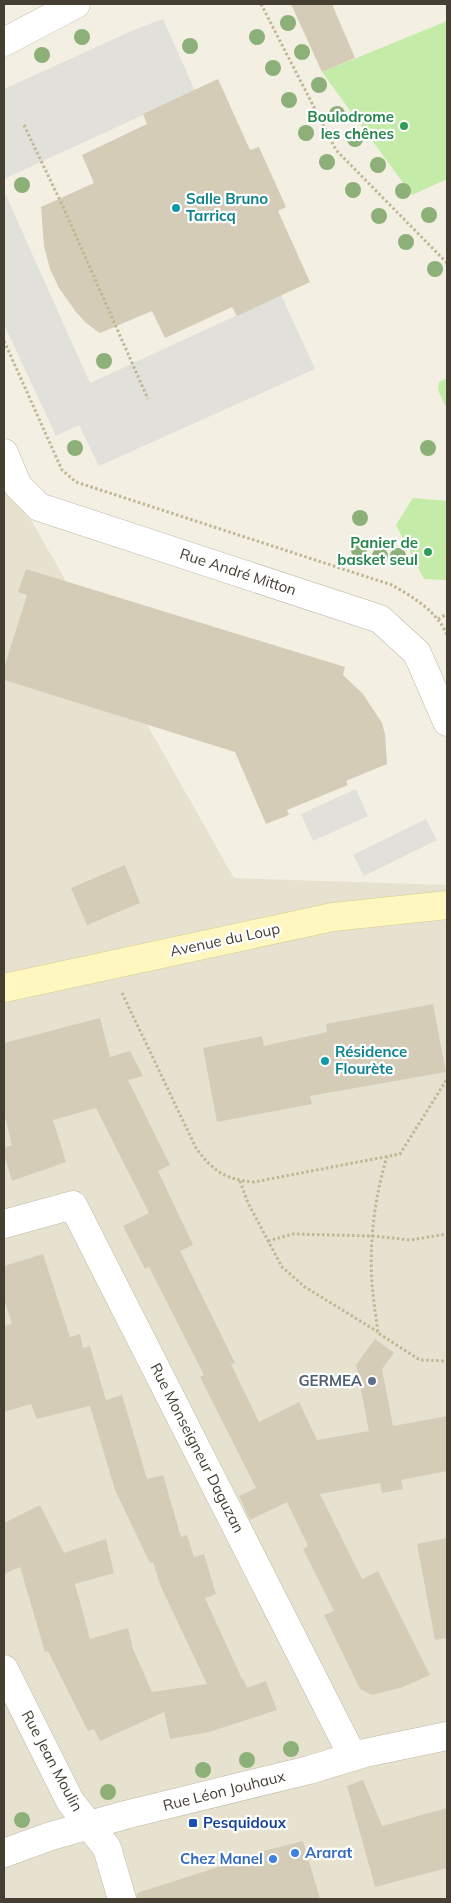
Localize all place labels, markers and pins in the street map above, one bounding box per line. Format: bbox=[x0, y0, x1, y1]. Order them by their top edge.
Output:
place label: Boulodrome les chênes bbox=[307, 107, 394, 143]
marker: Boulodrome les chênes bbox=[398, 120, 410, 132]
place label: Salle Bruno Tarricq bbox=[186, 189, 268, 225]
marker: Salle Bruno Tarricq bbox=[170, 202, 182, 214]
place label: Panier de basket seul bbox=[337, 533, 418, 569]
marker: Panier de basket seul bbox=[422, 546, 434, 558]
place label: Résidence Flourète bbox=[335, 1042, 407, 1078]
marker: Résidence Flourète bbox=[319, 1055, 331, 1067]
place label: GERMEA bbox=[298, 1371, 363, 1390]
marker: GERMEA bbox=[366, 1375, 378, 1387]
place label: Pesquidoux bbox=[203, 1813, 287, 1832]
marker: Pesquidoux bbox=[187, 1817, 199, 1829]
place label: Ararat bbox=[305, 1843, 352, 1862]
marker: Ararat bbox=[289, 1847, 301, 1859]
place label: Chez Manel bbox=[180, 1849, 263, 1868]
marker: Chez Manel bbox=[267, 1853, 279, 1865]

